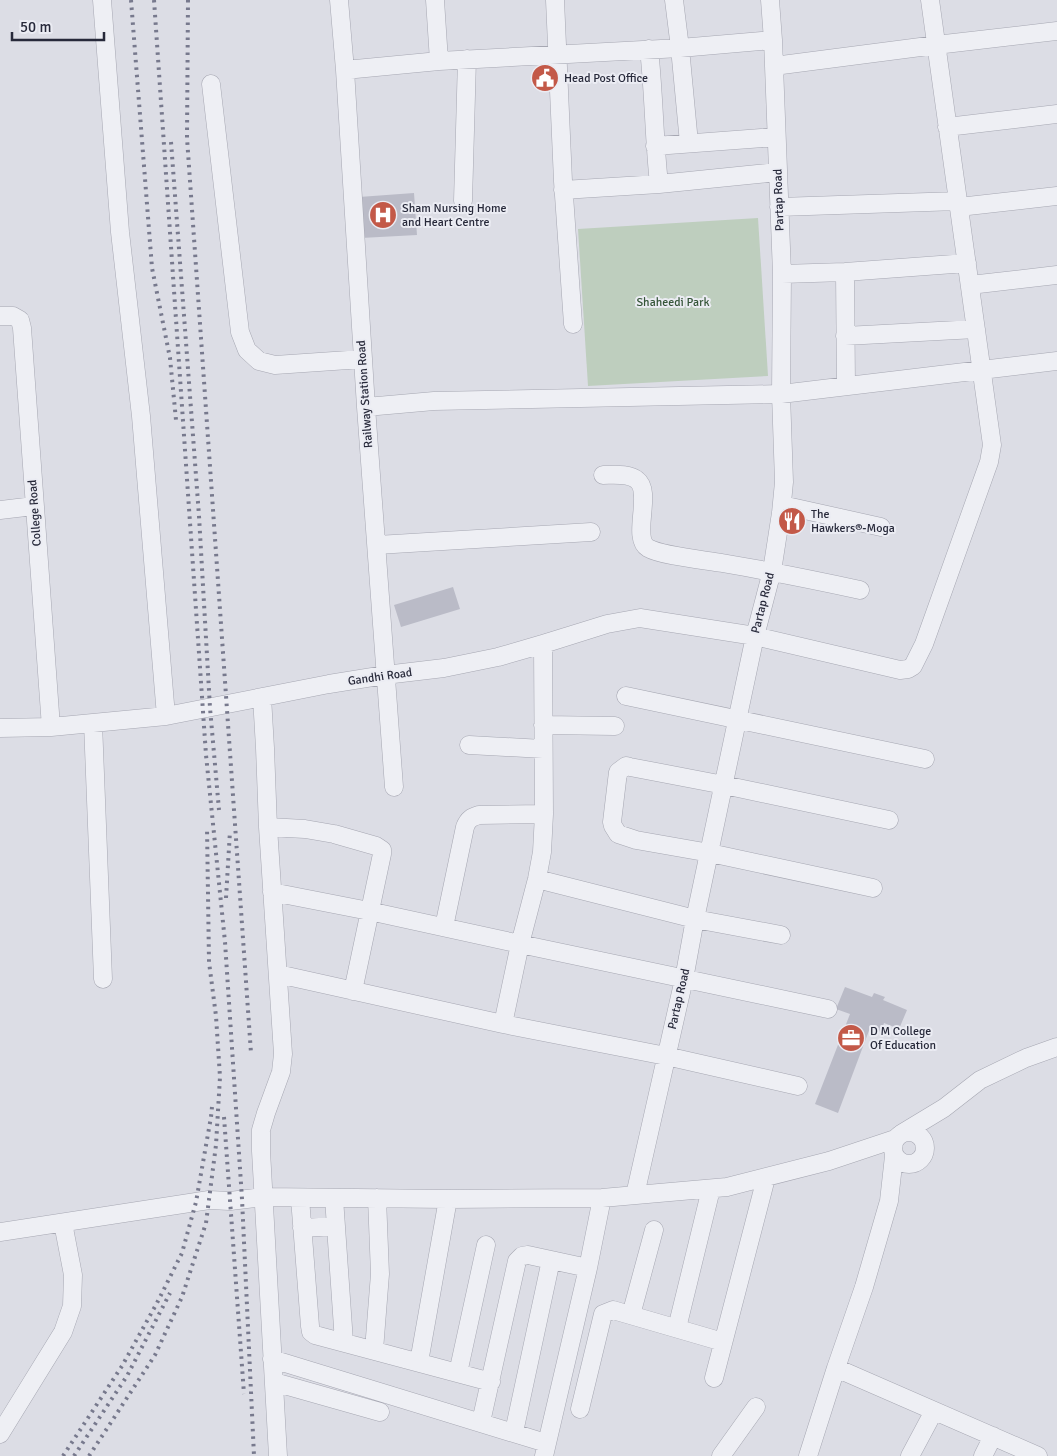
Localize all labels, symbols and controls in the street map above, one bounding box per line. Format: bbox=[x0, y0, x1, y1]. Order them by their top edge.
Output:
scale bar bbox=[12, 10, 105, 42]
text: 50 m bbox=[20, 18, 51, 36]
public building icon: Head Post Office bbox=[530, 63, 560, 93]
place label: Head Post Office bbox=[564, 71, 648, 86]
street label: Partap Road bbox=[770, 169, 788, 231]
hospital icon: Sham Nursing Home and Heart Centre bbox=[368, 200, 398, 230]
place label: Sham Nursing Home and Heart Centre bbox=[402, 201, 507, 230]
park label: Shaheedi Park bbox=[636, 295, 710, 310]
street label: Railway Station Road bbox=[354, 340, 376, 448]
street label: College Road bbox=[25, 479, 45, 547]
restaurant icon: The Hawkers®-Moga bbox=[777, 506, 807, 536]
place label: The Hawkers®-Moga bbox=[811, 507, 895, 536]
street label: Partap Road bbox=[748, 571, 778, 635]
street label: Gandhi Road bbox=[347, 665, 413, 689]
street label: Partap Road bbox=[665, 967, 693, 1031]
office icon: D M College Of Education bbox=[836, 1023, 866, 1053]
place label: D M College Of Education bbox=[870, 1024, 936, 1053]

